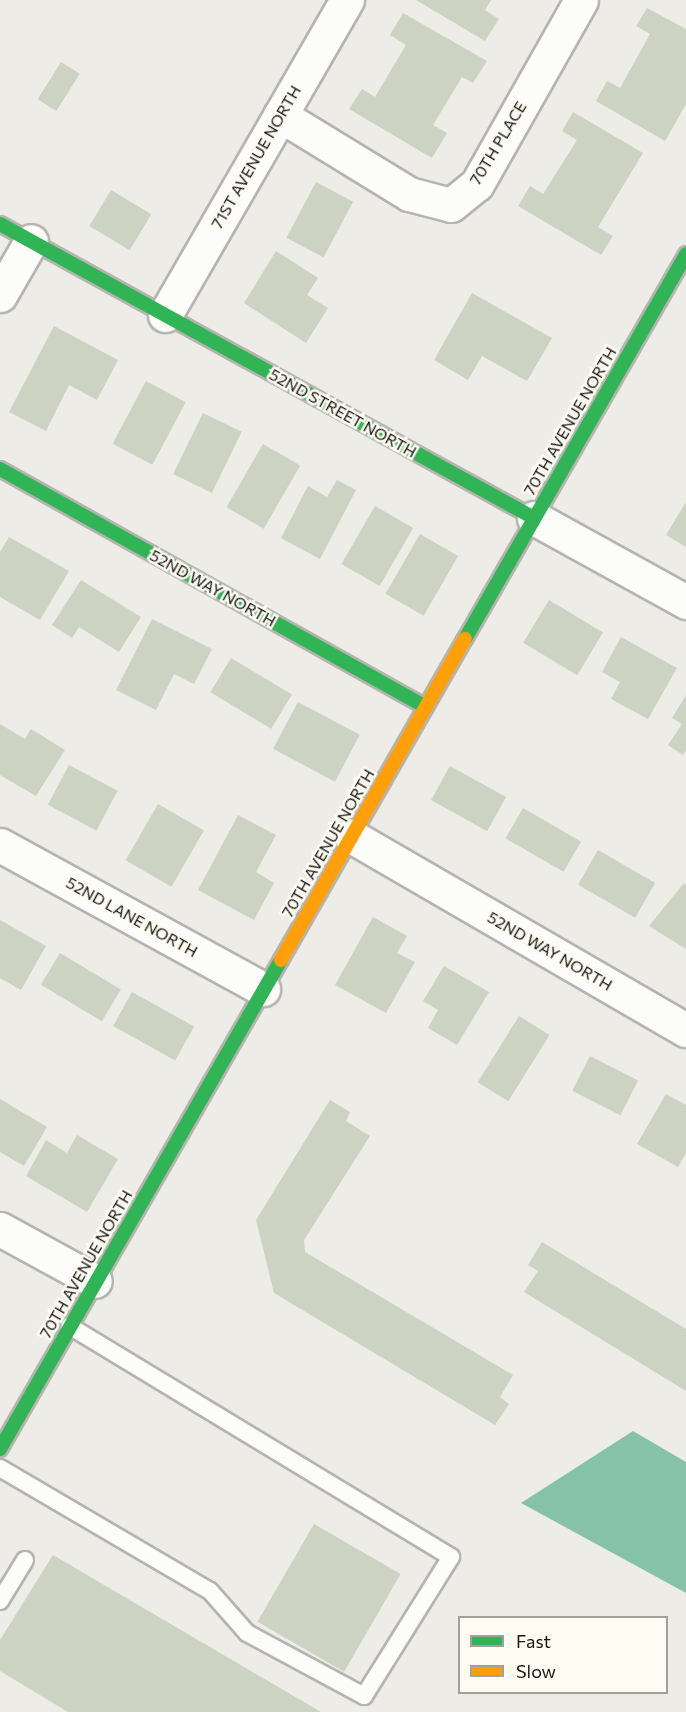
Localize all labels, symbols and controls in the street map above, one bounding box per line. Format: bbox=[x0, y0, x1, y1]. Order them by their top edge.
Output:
street label: 71ST AVENUE NORTH bbox=[207, 82, 305, 232]
street label: 70TH PLACE bbox=[466, 98, 530, 188]
street label: 70TH AVENUE NORTH bbox=[520, 343, 620, 499]
street label: 52ND STREET NORTH bbox=[266, 365, 420, 461]
street label: 52ND WAY NORTH bbox=[147, 545, 279, 631]
street label: 70TH AVENUE NORTH bbox=[278, 765, 378, 921]
street label: 52ND LANE NORTH bbox=[63, 873, 201, 961]
street label: 52ND WAY NORTH bbox=[484, 907, 616, 995]
street label: 70TH AVENUE NORTH bbox=[36, 1186, 136, 1342]
legend bbox=[458, 1616, 668, 1694]
text: Fast bbox=[516, 1630, 551, 1652]
text: Slow bbox=[516, 1660, 556, 1682]

